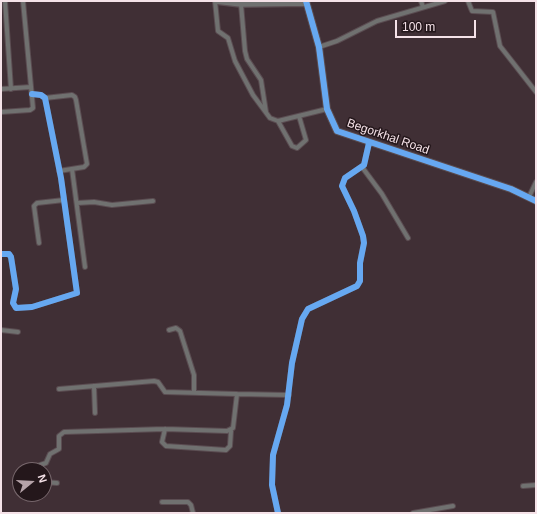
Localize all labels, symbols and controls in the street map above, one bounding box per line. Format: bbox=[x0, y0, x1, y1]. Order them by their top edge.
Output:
scale bar bbox=[397, 12, 478, 38]
text: 100 m bbox=[402, 20, 435, 34]
street label: Begorkhal Road bbox=[345, 116, 431, 158]
north arrow bbox=[12, 462, 52, 502]
text: N bbox=[36, 473, 49, 484]

